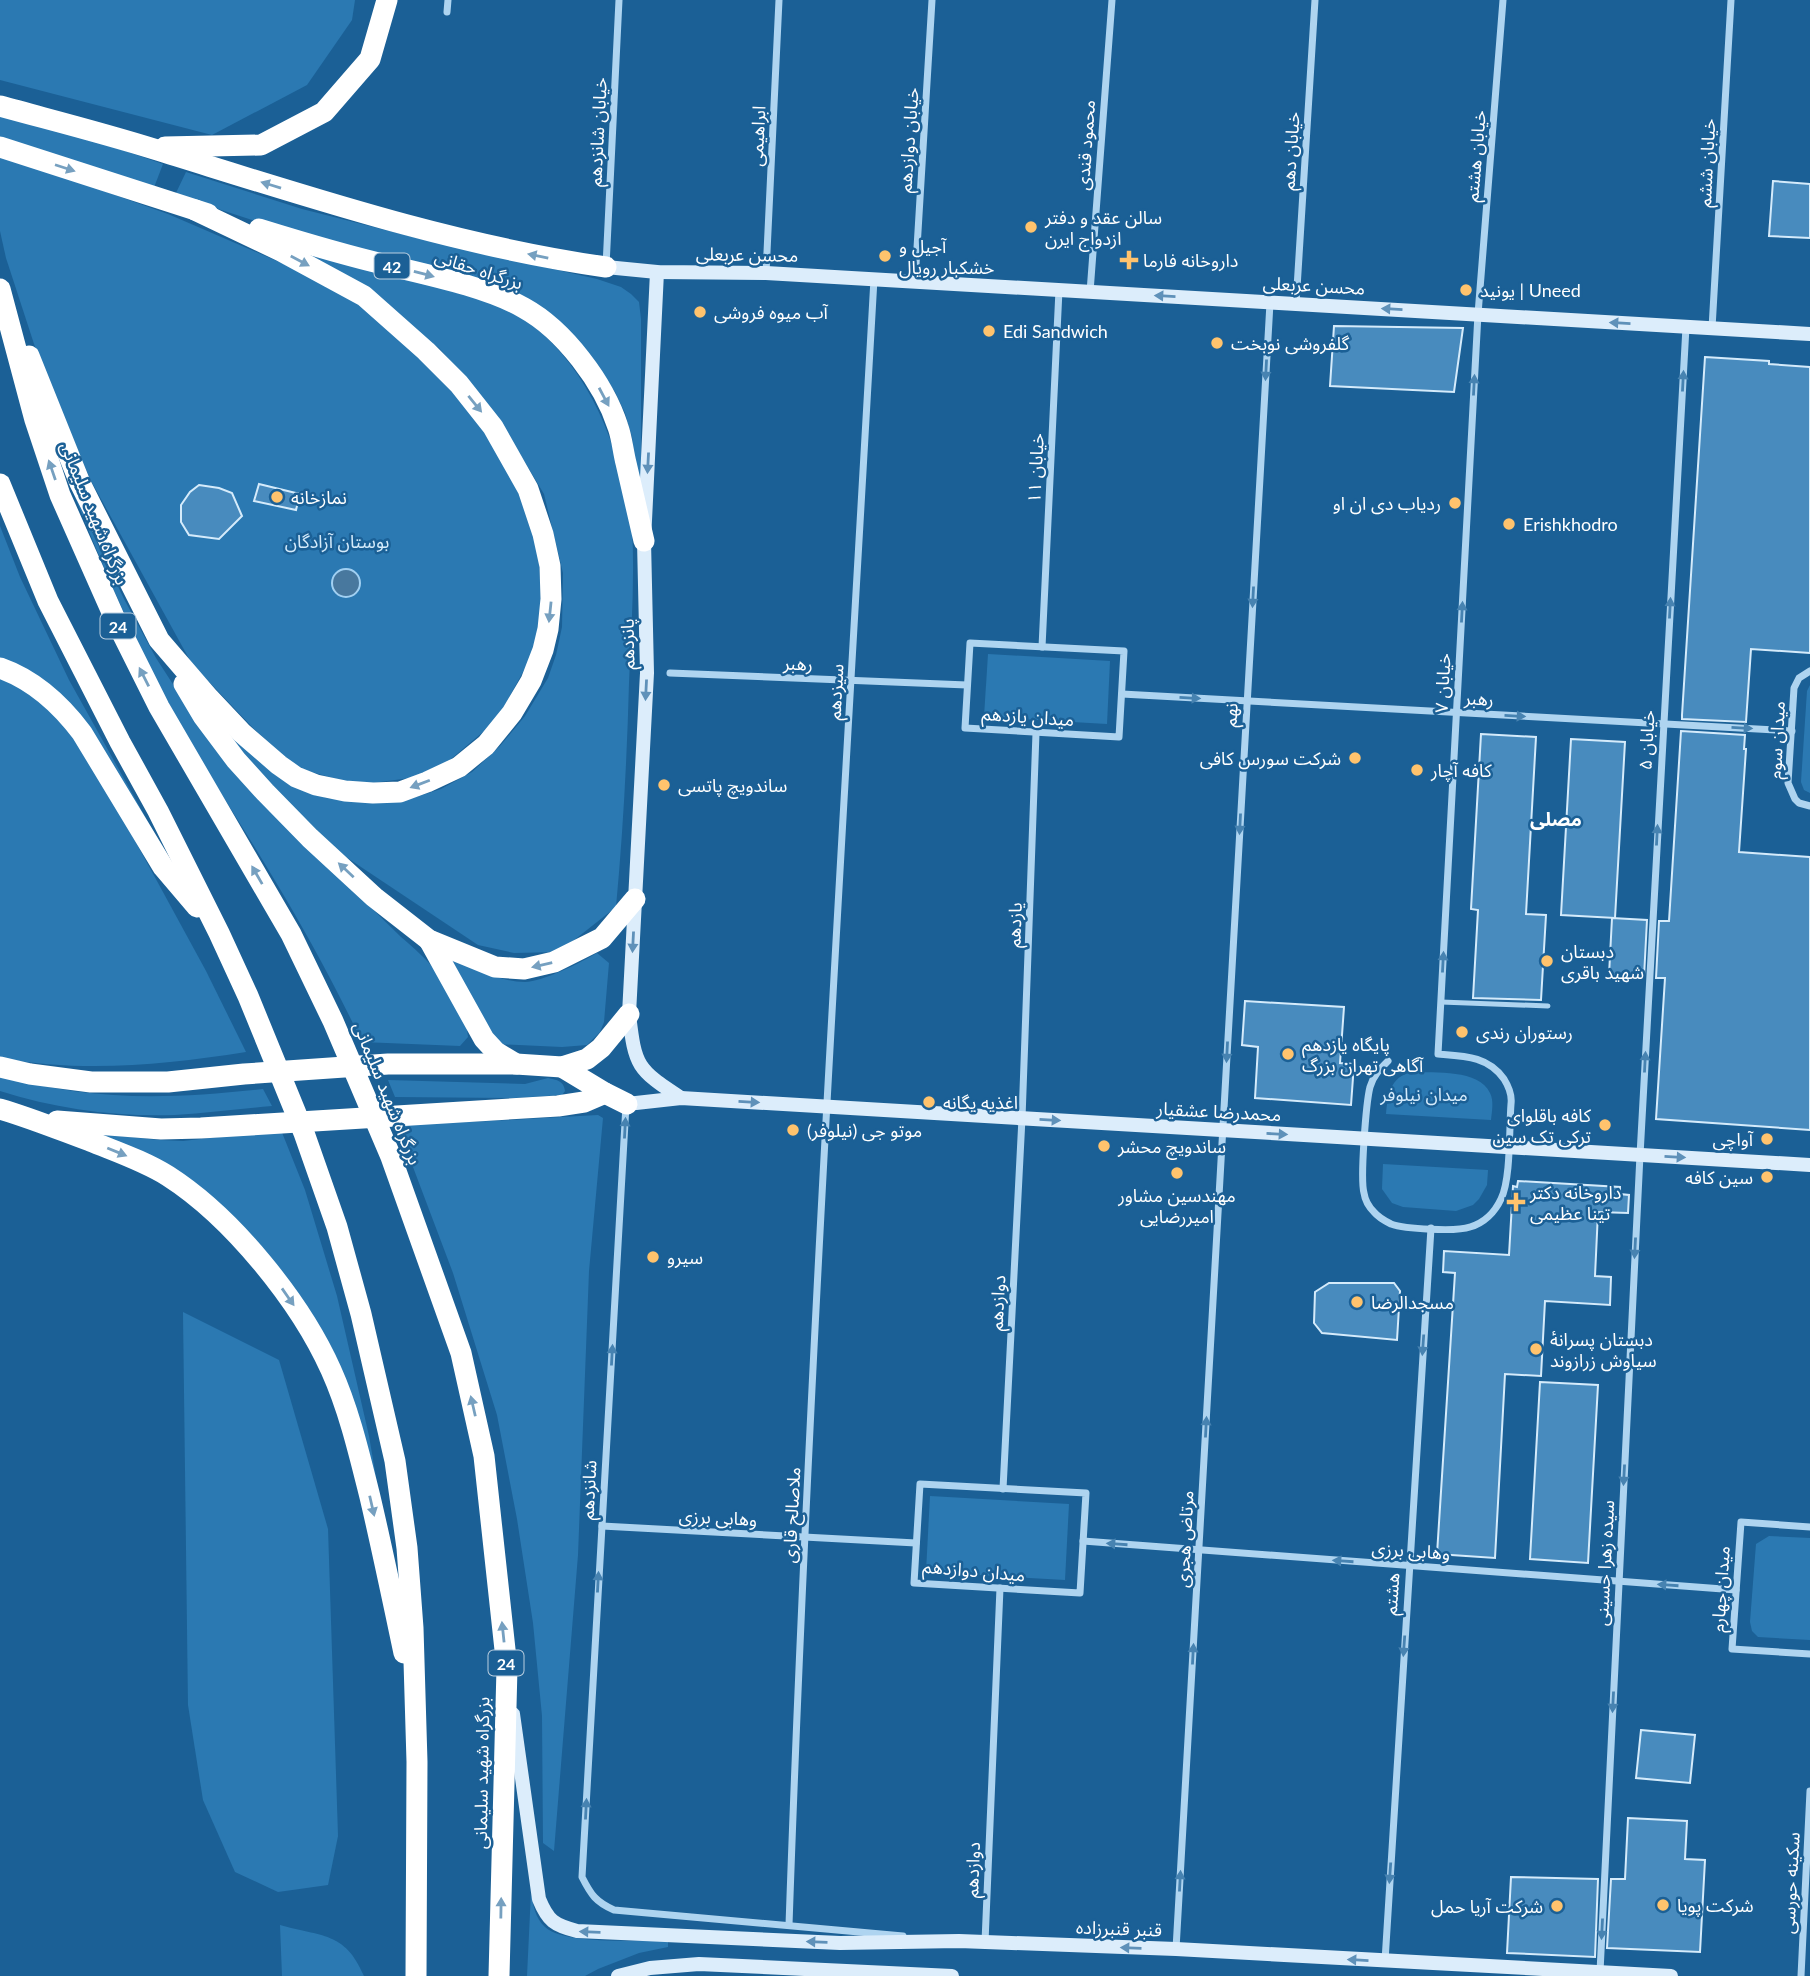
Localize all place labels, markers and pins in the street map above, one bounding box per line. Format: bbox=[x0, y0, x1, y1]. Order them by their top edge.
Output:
place label: سالن عقد و دفتر ازدواج ایرن bbox=[1044, 206, 1162, 252]
marker: سالن عقد و دفتر ازدواج ایرن bbox=[1023, 219, 1039, 235]
place label: آجیل و خشکبار رویال bbox=[899, 235, 994, 279]
marker: آجیل و خشکبار رویال bbox=[877, 248, 893, 264]
place label: داروخانه فارما bbox=[1143, 249, 1238, 272]
marker: داروخانه فارما bbox=[1121, 252, 1137, 268]
place label: یونید | Uneed bbox=[1480, 279, 1581, 302]
marker: یونید | Uneed bbox=[1458, 282, 1474, 298]
place label: آب میوه فروشی bbox=[714, 301, 829, 324]
marker: آب میوه فروشی bbox=[692, 304, 708, 320]
place label: Edi Sandwich bbox=[1003, 320, 1108, 342]
marker: Edi Sandwich bbox=[981, 323, 997, 339]
place label: گلفروشی نوبخت bbox=[1231, 332, 1350, 355]
marker: گلفروشی نوبخت bbox=[1209, 335, 1225, 351]
place label: نمازخانه bbox=[291, 486, 347, 509]
marker: نمازخانه bbox=[269, 489, 285, 505]
place label: ردیاب دی ان او bbox=[1333, 492, 1441, 515]
marker: ردیاب دی ان او bbox=[1447, 495, 1463, 511]
place label: Erishkhodro bbox=[1523, 513, 1618, 535]
marker: Erishkhodro bbox=[1501, 516, 1517, 532]
place label: شرکت سورس کافی bbox=[1200, 747, 1341, 770]
marker: شرکت سورس کافی bbox=[1347, 750, 1363, 766]
place label: کافه آچار bbox=[1430, 759, 1492, 782]
marker: کافه آچار bbox=[1409, 762, 1425, 778]
place label: ساندویچ پاتسی bbox=[678, 774, 787, 799]
marker: ساندویچ پاتسی bbox=[656, 777, 672, 793]
place label: دبستان شهید باقری bbox=[1561, 940, 1644, 984]
marker: دبستان شهید باقری bbox=[1539, 953, 1555, 969]
place label: رستوران رندی bbox=[1476, 1021, 1573, 1044]
marker: رستوران رندی bbox=[1454, 1024, 1470, 1040]
place label: پایگاه یازدهم آگاهی تهران بزرگ bbox=[1302, 1033, 1424, 1077]
marker: پایگاه یازدهم آگاهی تهران بزرگ bbox=[1280, 1046, 1296, 1062]
place label: اغذیه یگانه bbox=[943, 1091, 1018, 1113]
marker: اغذیه یگانه bbox=[921, 1094, 937, 1110]
place label: کافه باقلوای ترکی تک سین bbox=[1492, 1104, 1592, 1148]
marker: کافه باقلوای ترکی تک سین bbox=[1597, 1117, 1613, 1133]
place label: موتو جی (نیلوفر) bbox=[807, 1119, 922, 1142]
marker: موتو جی (نیلوفر) bbox=[785, 1122, 801, 1138]
place label: آواچی bbox=[1713, 1128, 1754, 1151]
marker: آواچی bbox=[1759, 1131, 1775, 1147]
place label: ساندویچ محشر bbox=[1117, 1135, 1226, 1160]
marker: ساندویچ محشر bbox=[1096, 1138, 1112, 1154]
marker: مهندسین مشاور امیررضایی bbox=[1169, 1165, 1185, 1181]
place label: سین کافه bbox=[1685, 1166, 1753, 1189]
marker: سین کافه bbox=[1759, 1169, 1775, 1185]
place label: داروخانه دکتر تینا عظیمی bbox=[1529, 1181, 1621, 1225]
place label: مهندسین مشاور امیررضایی bbox=[1117, 1184, 1236, 1228]
marker: داروخانه دکتر تینا عظیمی bbox=[1508, 1194, 1524, 1210]
place label: سیرو bbox=[667, 1246, 703, 1269]
marker: سیرو bbox=[645, 1249, 661, 1265]
place label: مسجدالرضا bbox=[1371, 1291, 1454, 1314]
marker: مسجدالرضا bbox=[1349, 1294, 1365, 1310]
place label: دبستان پسرانهٔ سیاوش زرازوند bbox=[1550, 1328, 1657, 1372]
marker: دبستان پسرانهٔ سیاوش زرازوند bbox=[1528, 1341, 1544, 1357]
place label: شرکت پویا bbox=[1677, 1894, 1754, 1917]
place label: شرکت آریا حمل bbox=[1431, 1895, 1543, 1918]
marker: شرکت پویا bbox=[1655, 1897, 1671, 1913]
marker: شرکت آریا حمل bbox=[1549, 1898, 1565, 1914]

